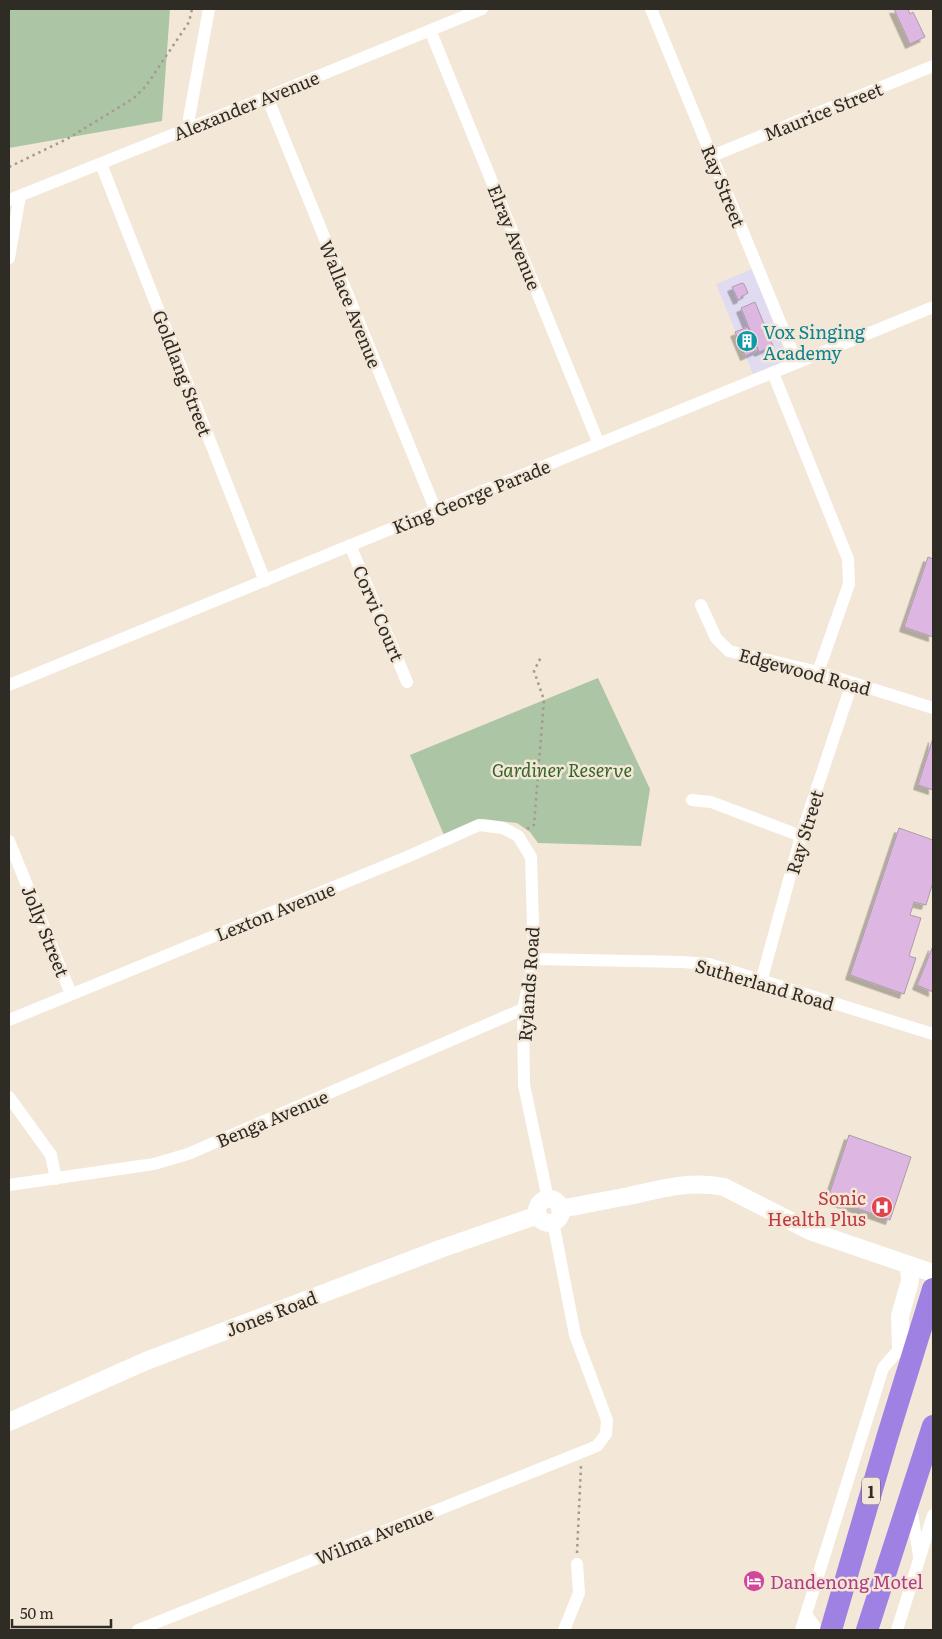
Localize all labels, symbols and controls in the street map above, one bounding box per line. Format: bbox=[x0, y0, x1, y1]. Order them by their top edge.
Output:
street label: Alexander Avenue bbox=[169, 63, 323, 147]
street label: Maurice Street bbox=[759, 75, 887, 147]
street label: Ray Street bbox=[695, 141, 753, 232]
street label: Elray Avenue bbox=[482, 180, 548, 294]
street label: Wallace Avenue bbox=[313, 236, 389, 372]
street label: Goldlang Street bbox=[147, 306, 220, 441]
place label: Vox Singing Academy bbox=[763, 318, 866, 366]
building icon: Vox Singing Academy bbox=[735, 329, 759, 353]
street label: King George Parade bbox=[388, 452, 554, 540]
street label: Corvi Court bbox=[347, 561, 412, 666]
street label: Edgewood Road bbox=[736, 640, 874, 702]
park label: Gardiner Reserve bbox=[492, 756, 632, 783]
street label: Ray Street bbox=[778, 786, 830, 878]
street label: Lexton Avenue bbox=[211, 875, 339, 947]
street label: Jolly Street bbox=[15, 881, 77, 981]
street label: Rylands Road bbox=[511, 926, 545, 1042]
street label: Sutherland Road bbox=[692, 951, 838, 1017]
street label: Benga Avenue bbox=[212, 1082, 332, 1154]
place label: Sonic Health Plus bbox=[767, 1184, 866, 1232]
hospital icon: Sonic Health Plus bbox=[870, 1195, 894, 1219]
street label: Jones Road bbox=[221, 1283, 321, 1343]
road number: 1 bbox=[862, 1478, 880, 1504]
street label: Wilma Avenue bbox=[311, 1499, 437, 1571]
place label: Dandenong Motel bbox=[770, 1568, 923, 1595]
hotel icon: Dandenong Motel bbox=[742, 1569, 766, 1593]
scale bar bbox=[12, 1596, 111, 1628]
text: 50 m bbox=[20, 1601, 54, 1624]

